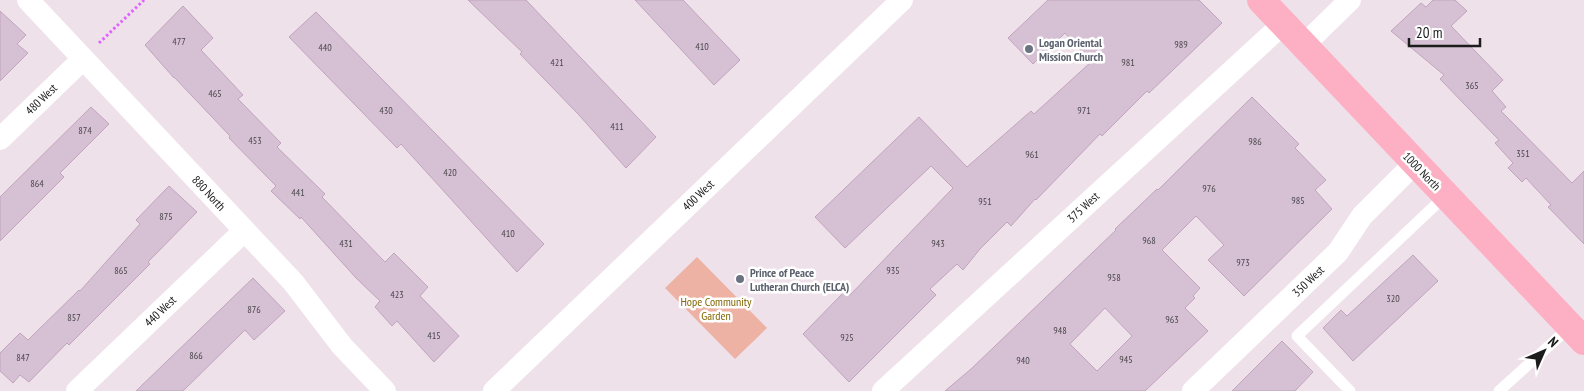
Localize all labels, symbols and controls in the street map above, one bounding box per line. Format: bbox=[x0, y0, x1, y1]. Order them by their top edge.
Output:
scale bar bbox=[1409, 15, 1480, 47]
text: 20 m bbox=[1416, 23, 1442, 42]
house number: 477 bbox=[172, 35, 186, 48]
place label: Logan Oriental Mission Church bbox=[1039, 35, 1103, 64]
house number: 989 bbox=[1174, 38, 1188, 51]
house number: 410 bbox=[695, 40, 709, 53]
house number: 440 bbox=[318, 41, 332, 54]
marker: Logan Oriental Mission Church bbox=[1023, 43, 1035, 55]
house number: 421 bbox=[550, 56, 564, 69]
house number: 981 bbox=[1121, 56, 1135, 69]
house number: 365 bbox=[1465, 79, 1479, 92]
street label: 480 West bbox=[22, 80, 61, 118]
house number: 465 bbox=[208, 87, 222, 100]
house number: 430 bbox=[379, 104, 393, 117]
house number: 971 bbox=[1077, 104, 1091, 117]
house number: 411 bbox=[610, 120, 624, 133]
house number: 874 bbox=[78, 124, 92, 137]
house number: 453 bbox=[248, 134, 262, 147]
house number: 986 bbox=[1248, 135, 1262, 148]
house number: 351 bbox=[1516, 147, 1530, 160]
house number: 961 bbox=[1025, 148, 1039, 161]
street label: 1000 North bbox=[1400, 149, 1444, 193]
house number: 420 bbox=[443, 166, 457, 179]
street label: 880 North bbox=[189, 172, 229, 214]
street label: 400 West bbox=[679, 176, 718, 214]
house number: 864 bbox=[30, 177, 44, 190]
house number: 976 bbox=[1202, 182, 1216, 195]
house number: 441 bbox=[291, 186, 305, 199]
street label: 375 West bbox=[1064, 188, 1103, 226]
house number: 985 bbox=[1291, 194, 1305, 207]
house number: 951 bbox=[978, 195, 992, 208]
house number: 875 bbox=[159, 210, 173, 223]
house number: 410 bbox=[501, 227, 515, 240]
house number: 968 bbox=[1142, 234, 1156, 247]
house number: 431 bbox=[339, 237, 353, 250]
house number: 943 bbox=[931, 237, 945, 250]
house number: 973 bbox=[1236, 256, 1250, 269]
street label: 350 West bbox=[1289, 262, 1328, 300]
house number: 865 bbox=[114, 264, 128, 277]
house number: 935 bbox=[886, 264, 900, 277]
place label: Prince of Peace Lutheran Church (ELCA) bbox=[750, 265, 849, 294]
house number: 958 bbox=[1107, 271, 1121, 284]
marker: Prince of Peace Lutheran Church (ELCA) bbox=[734, 273, 746, 285]
house number: 423 bbox=[390, 288, 404, 301]
street label: 440 West bbox=[141, 292, 180, 330]
house number: 320 bbox=[1386, 292, 1400, 305]
park label: Hope Community Garden bbox=[680, 294, 752, 323]
house number: 876 bbox=[247, 303, 261, 316]
house number: 857 bbox=[67, 311, 81, 324]
house number: 963 bbox=[1165, 313, 1179, 326]
house number: 948 bbox=[1053, 324, 1067, 337]
north arrow bbox=[1519, 326, 1569, 376]
house number: 415 bbox=[427, 329, 441, 342]
house number: 925 bbox=[840, 331, 854, 344]
text: N bbox=[1544, 333, 1562, 351]
house number: 866 bbox=[189, 349, 203, 362]
house number: 847 bbox=[16, 351, 30, 364]
house number: 945 bbox=[1119, 353, 1133, 366]
house number: 940 bbox=[1016, 354, 1030, 367]

